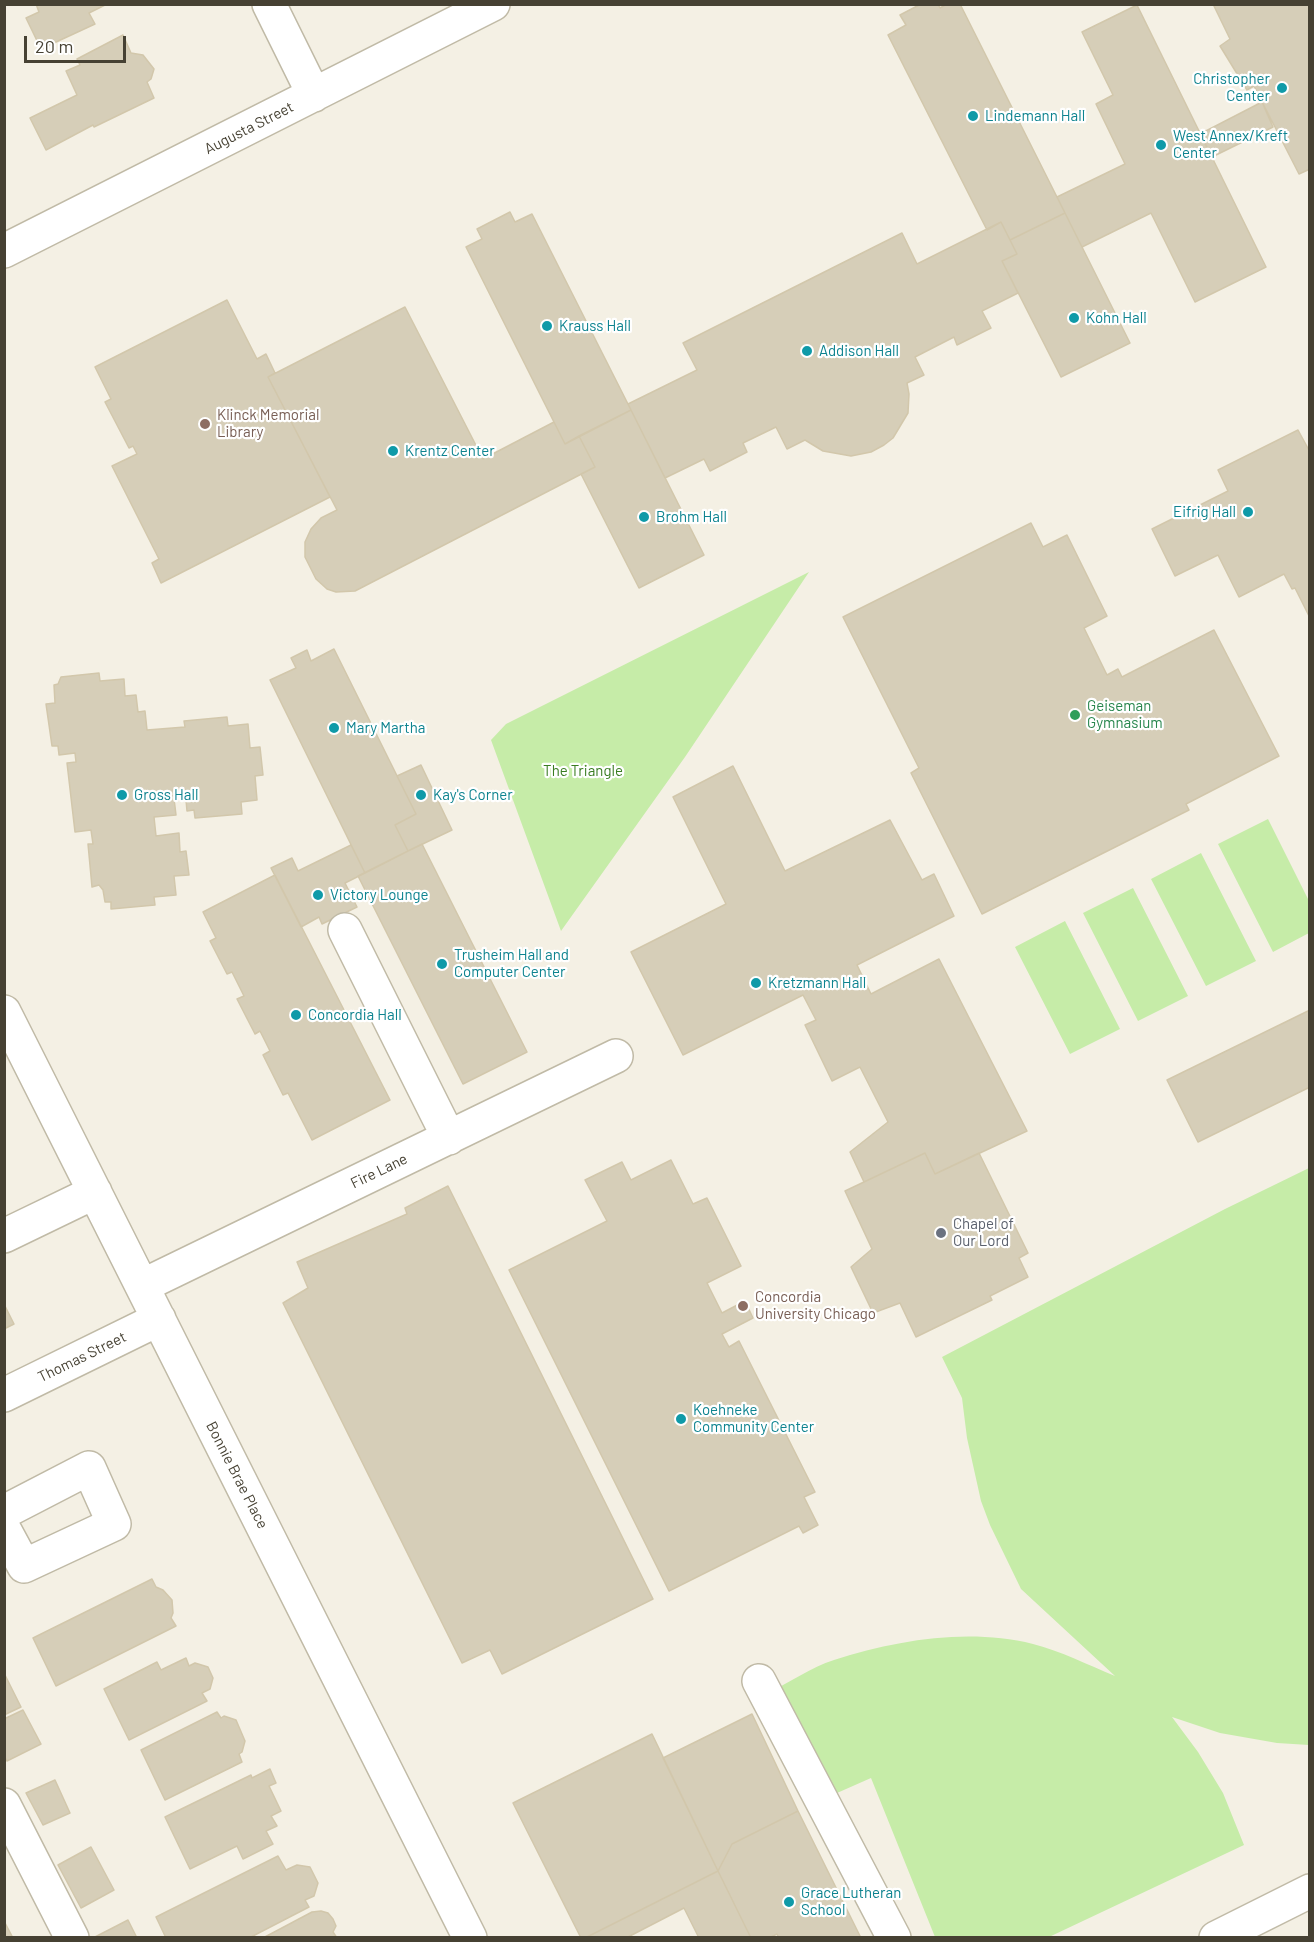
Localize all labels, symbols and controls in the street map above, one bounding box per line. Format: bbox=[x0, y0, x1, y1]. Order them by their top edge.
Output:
scale bar bbox=[27, 24, 129, 62]
text: 20 m bbox=[35, 35, 73, 57]
place label: Christopher Center bbox=[1193, 70, 1270, 105]
marker: Christopher Center bbox=[1275, 81, 1289, 95]
street label: Augusta Street bbox=[201, 98, 297, 158]
place label: Lindemann Hall bbox=[985, 107, 1085, 125]
marker: Lindemann Hall bbox=[966, 109, 980, 123]
place label: West Annex/Kreft Center bbox=[1173, 127, 1288, 162]
marker: West Annex/Kreft Center bbox=[1154, 138, 1168, 152]
place label: Kohn Hall bbox=[1086, 309, 1147, 327]
marker: Kohn Hall bbox=[1067, 311, 1081, 325]
place label: Krauss Hall bbox=[559, 317, 631, 335]
marker: Krauss Hall bbox=[540, 319, 554, 333]
place label: Addison Hall bbox=[819, 342, 899, 360]
marker: Addison Hall bbox=[800, 344, 814, 358]
place label: Klinck Memorial Library bbox=[217, 406, 319, 441]
marker: Klinck Memorial Library bbox=[198, 417, 212, 431]
place label: Krentz Center bbox=[405, 442, 495, 460]
marker: Krentz Center bbox=[386, 444, 400, 458]
place label: Eifrig Hall bbox=[1173, 503, 1236, 521]
marker: Eifrig Hall bbox=[1241, 505, 1255, 519]
place label: Brohm Hall bbox=[656, 508, 727, 526]
marker: Brohm Hall bbox=[637, 510, 651, 524]
place label: Geiseman Gymnasium bbox=[1087, 697, 1163, 732]
marker: Geiseman Gymnasium bbox=[1068, 708, 1082, 722]
place label: Mary Martha bbox=[346, 719, 425, 737]
marker: Mary Martha bbox=[327, 721, 341, 735]
park label: The Triangle bbox=[543, 762, 623, 780]
place label: Gross Hall bbox=[134, 786, 198, 804]
place label: Kay's Corner bbox=[433, 786, 513, 804]
marker: Gross Hall bbox=[115, 788, 129, 802]
marker: Kay's Corner bbox=[414, 788, 428, 802]
place label: Victory Lounge bbox=[330, 886, 429, 904]
marker: Victory Lounge bbox=[311, 888, 325, 902]
place label: Trusheim Hall and Computer Center bbox=[454, 946, 569, 981]
marker: Trusheim Hall and Computer Center bbox=[435, 957, 449, 971]
place label: Kretzmann Hall bbox=[768, 974, 866, 992]
marker: Kretzmann Hall bbox=[749, 976, 763, 990]
place label: Concordia Hall bbox=[308, 1006, 402, 1024]
marker: Concordia Hall bbox=[289, 1008, 303, 1022]
street label: Fire Lane bbox=[348, 1150, 410, 1192]
place label: Chapel of Our Lord bbox=[953, 1215, 1014, 1250]
marker: Chapel of Our Lord bbox=[934, 1226, 948, 1240]
place label: Concordia University Chicago bbox=[755, 1288, 876, 1323]
marker: Concordia University Chicago bbox=[736, 1299, 750, 1313]
street label: Thomas Street bbox=[35, 1328, 129, 1386]
place label: Koehneke Community Center bbox=[693, 1401, 814, 1436]
marker: Koehneke Community Center bbox=[674, 1412, 688, 1426]
street label: Bonnie Brae Place bbox=[202, 1418, 272, 1532]
place label: Grace Lutheran School bbox=[801, 1884, 901, 1919]
marker: Grace Lutheran School bbox=[782, 1895, 796, 1909]

